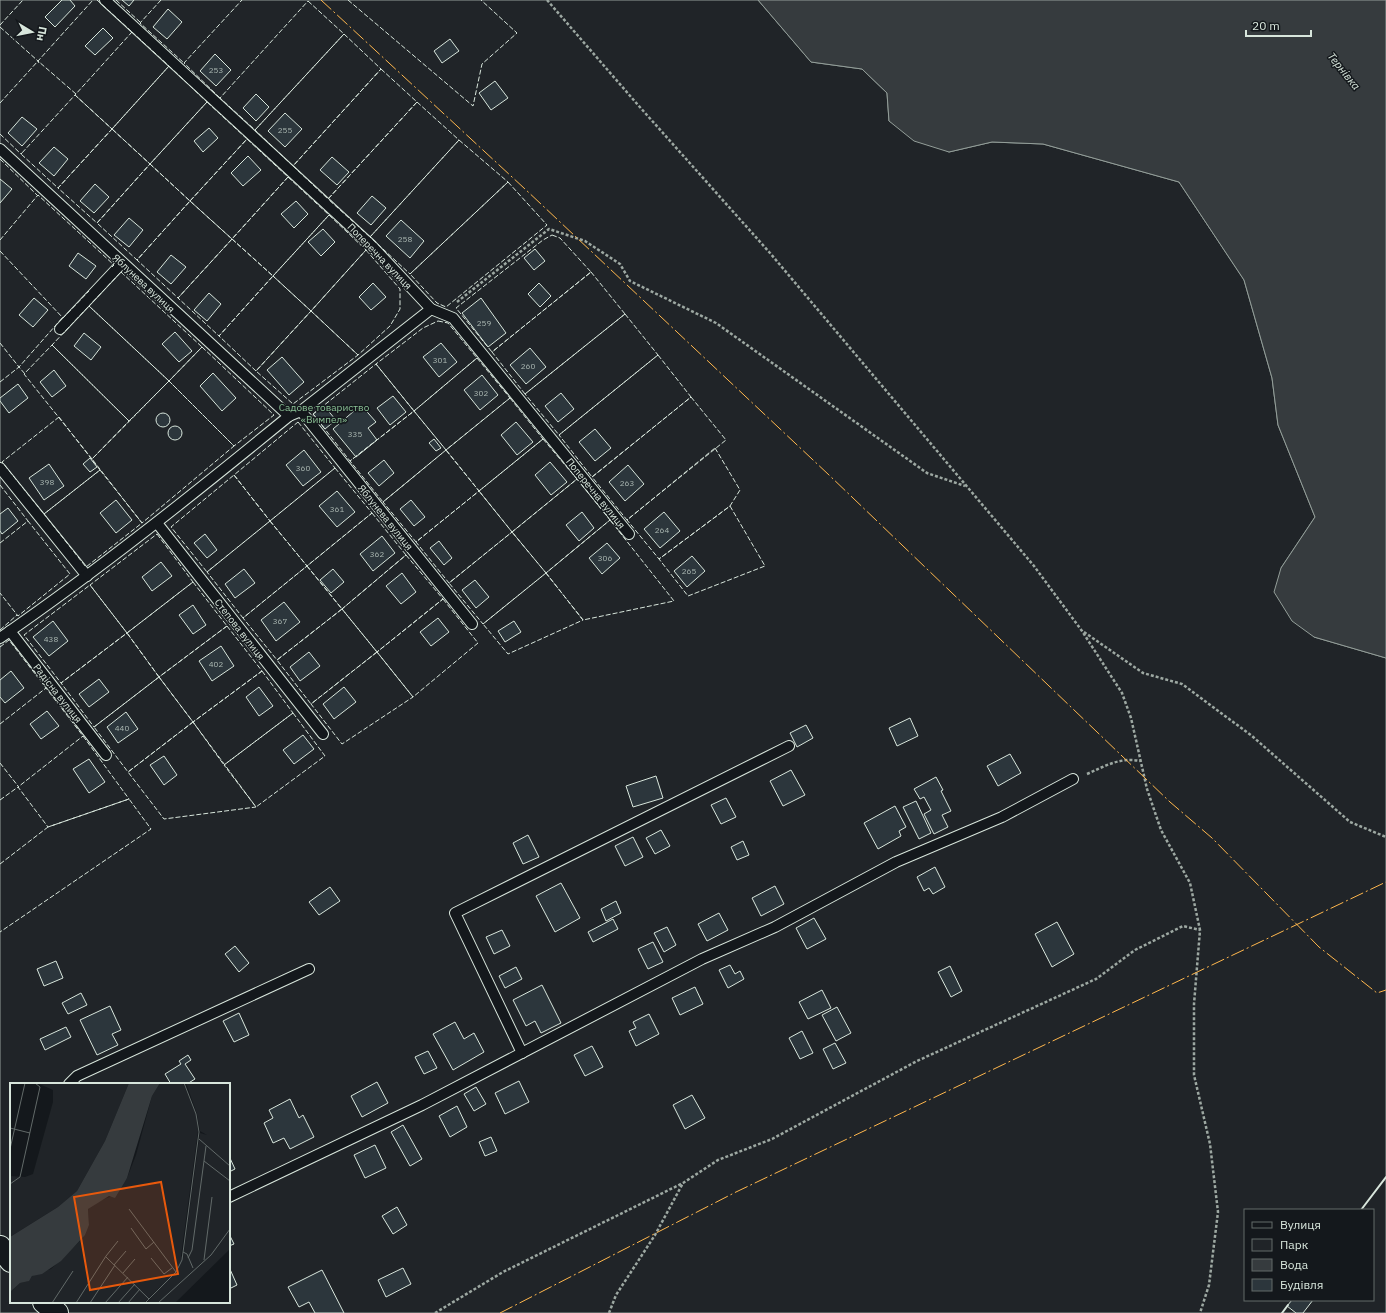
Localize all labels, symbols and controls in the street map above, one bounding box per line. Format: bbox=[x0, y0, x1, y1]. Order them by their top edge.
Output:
north arrow bbox=[12, 12, 52, 52]
scale bar bbox=[1246, 12, 1311, 38]
text: 20 m bbox=[1252, 18, 1280, 33]
text: Пн bbox=[34, 25, 50, 42]
water label: Тернівка bbox=[1325, 49, 1363, 93]
house number: 253 bbox=[209, 65, 223, 75]
house number: 255 bbox=[278, 125, 292, 135]
street label: Поперечна вулиця bbox=[345, 220, 415, 292]
house number: 258 bbox=[398, 234, 412, 244]
street label: Яблунева вулиця bbox=[110, 251, 178, 316]
house number: 259 bbox=[477, 318, 491, 328]
house number: 301 bbox=[433, 355, 447, 365]
house number: 260 bbox=[521, 361, 535, 371]
house number: 302 bbox=[474, 388, 488, 398]
park label: Садове товариство «Вимпел» bbox=[279, 401, 370, 426]
house number: 335 bbox=[348, 429, 362, 439]
street label: Поперечна вулиця bbox=[563, 455, 628, 531]
house number: 360 bbox=[296, 463, 310, 473]
house number: 398 bbox=[40, 477, 54, 487]
house number: 263 bbox=[620, 478, 634, 488]
street label: Яблунева вулиця bbox=[355, 482, 416, 553]
house number: 361 bbox=[330, 504, 344, 514]
house number: 264 bbox=[655, 525, 669, 535]
house number: 362 bbox=[370, 549, 384, 559]
house number: 306 bbox=[598, 553, 612, 563]
house number: 265 bbox=[682, 566, 696, 576]
street label: Степова вулиця bbox=[212, 596, 268, 662]
house number: 367 bbox=[273, 616, 287, 626]
house number: 438 bbox=[44, 634, 58, 644]
house number: 402 bbox=[209, 659, 223, 669]
street label: Радісна вулиця bbox=[30, 661, 85, 726]
house number: 440 bbox=[115, 723, 129, 733]
inset map bbox=[10, 1083, 230, 1303]
legend bbox=[1244, 1209, 1374, 1301]
text: Вулиця bbox=[1280, 1217, 1321, 1232]
text: Парк bbox=[1280, 1237, 1309, 1252]
text: Вода bbox=[1280, 1257, 1309, 1272]
text: Будівля bbox=[1280, 1277, 1323, 1292]

